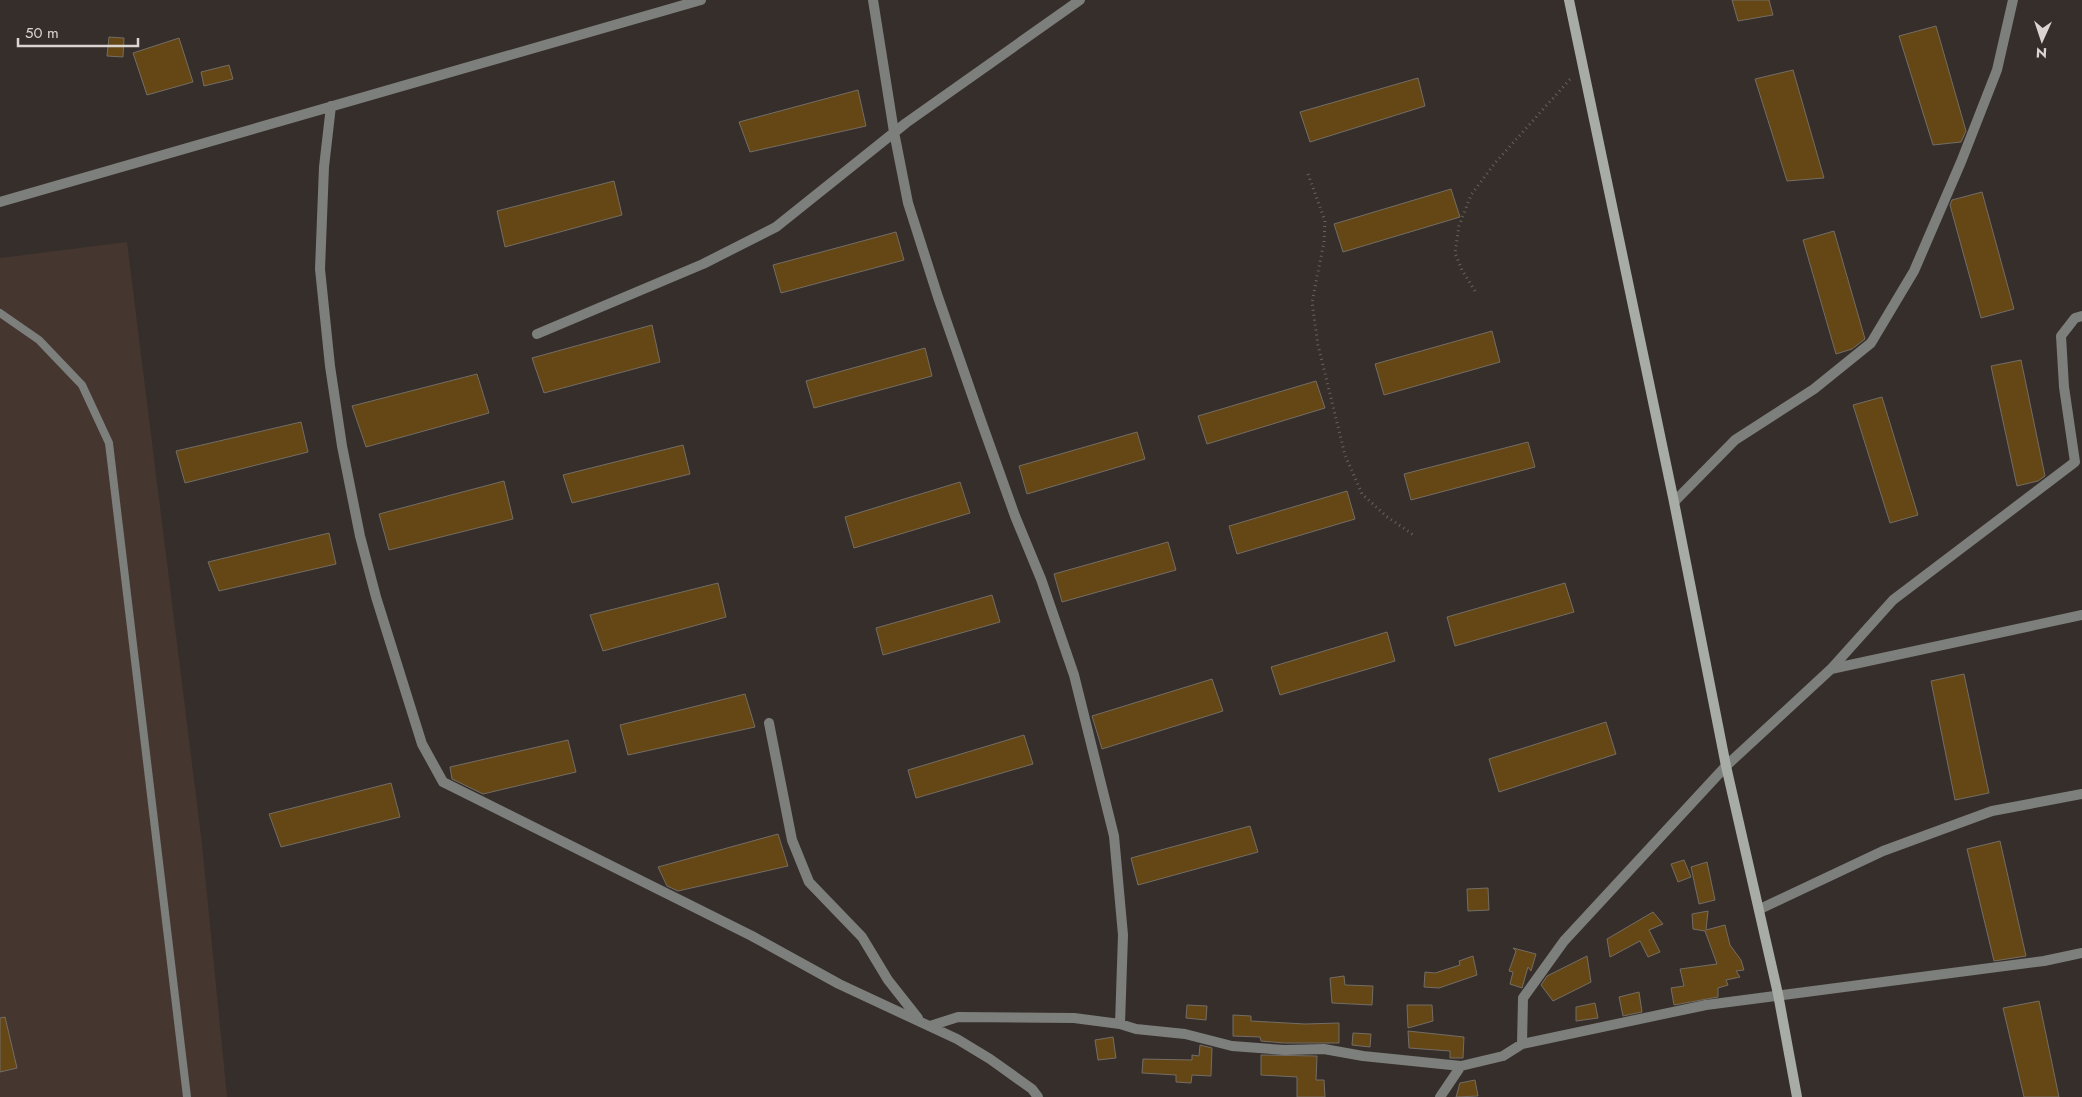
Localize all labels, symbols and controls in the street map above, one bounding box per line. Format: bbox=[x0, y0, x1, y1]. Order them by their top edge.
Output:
scale bar bbox=[18, 15, 138, 47]
north arrow bbox=[2017, 15, 2067, 65]
text: 50 m bbox=[25, 22, 59, 44]
text: N bbox=[2035, 43, 2047, 63]

